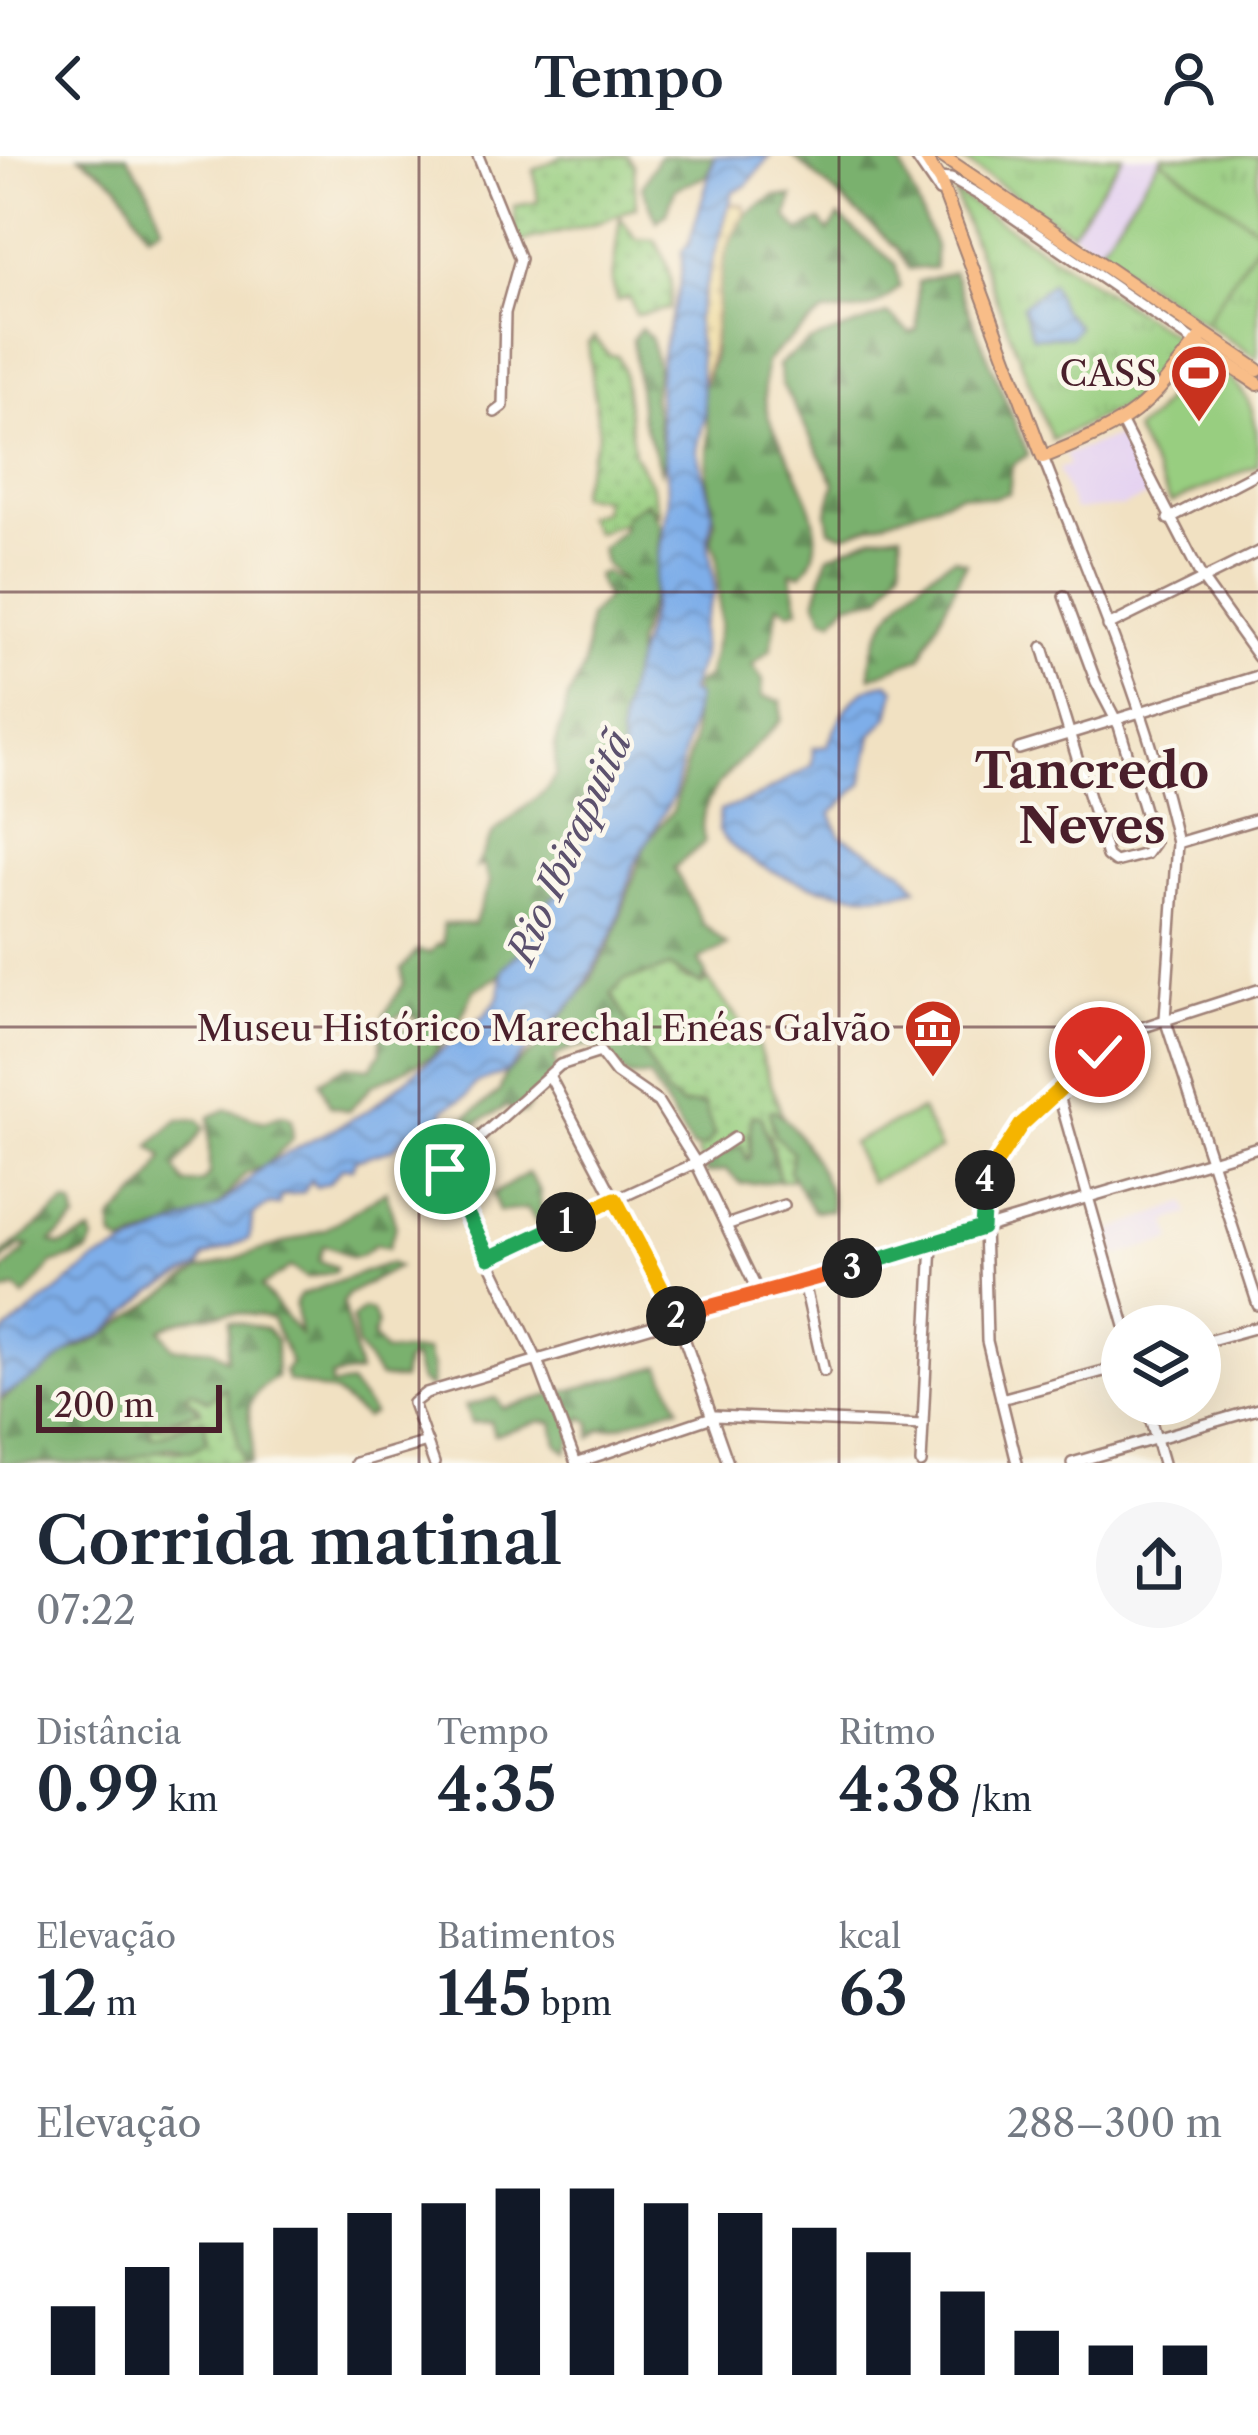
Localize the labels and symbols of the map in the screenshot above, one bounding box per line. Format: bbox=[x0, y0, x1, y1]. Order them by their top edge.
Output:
sports icon: CASS bbox=[1168, 342, 1230, 424]
place label: CASS bbox=[1059, 351, 1157, 395]
water label: Rio Ibirapuitã bbox=[495, 721, 642, 974]
district label: Tancredo Neves bbox=[975, 741, 1209, 855]
museum icon: Museu Histórico Marechal Enéas Galvão bbox=[902, 997, 964, 1079]
pin bbox=[1049, 1001, 1151, 1103]
place label: Museu Histórico Marechal Enéas Galvão bbox=[196, 1006, 891, 1050]
pin bbox=[394, 1118, 496, 1220]
pin: 4 bbox=[955, 1150, 1015, 1210]
pin: 1 bbox=[536, 1192, 596, 1252]
pin: 3 bbox=[822, 1238, 882, 1298]
pin: 2 bbox=[646, 1286, 706, 1346]
scale bar bbox=[36, 1379, 222, 1432]

